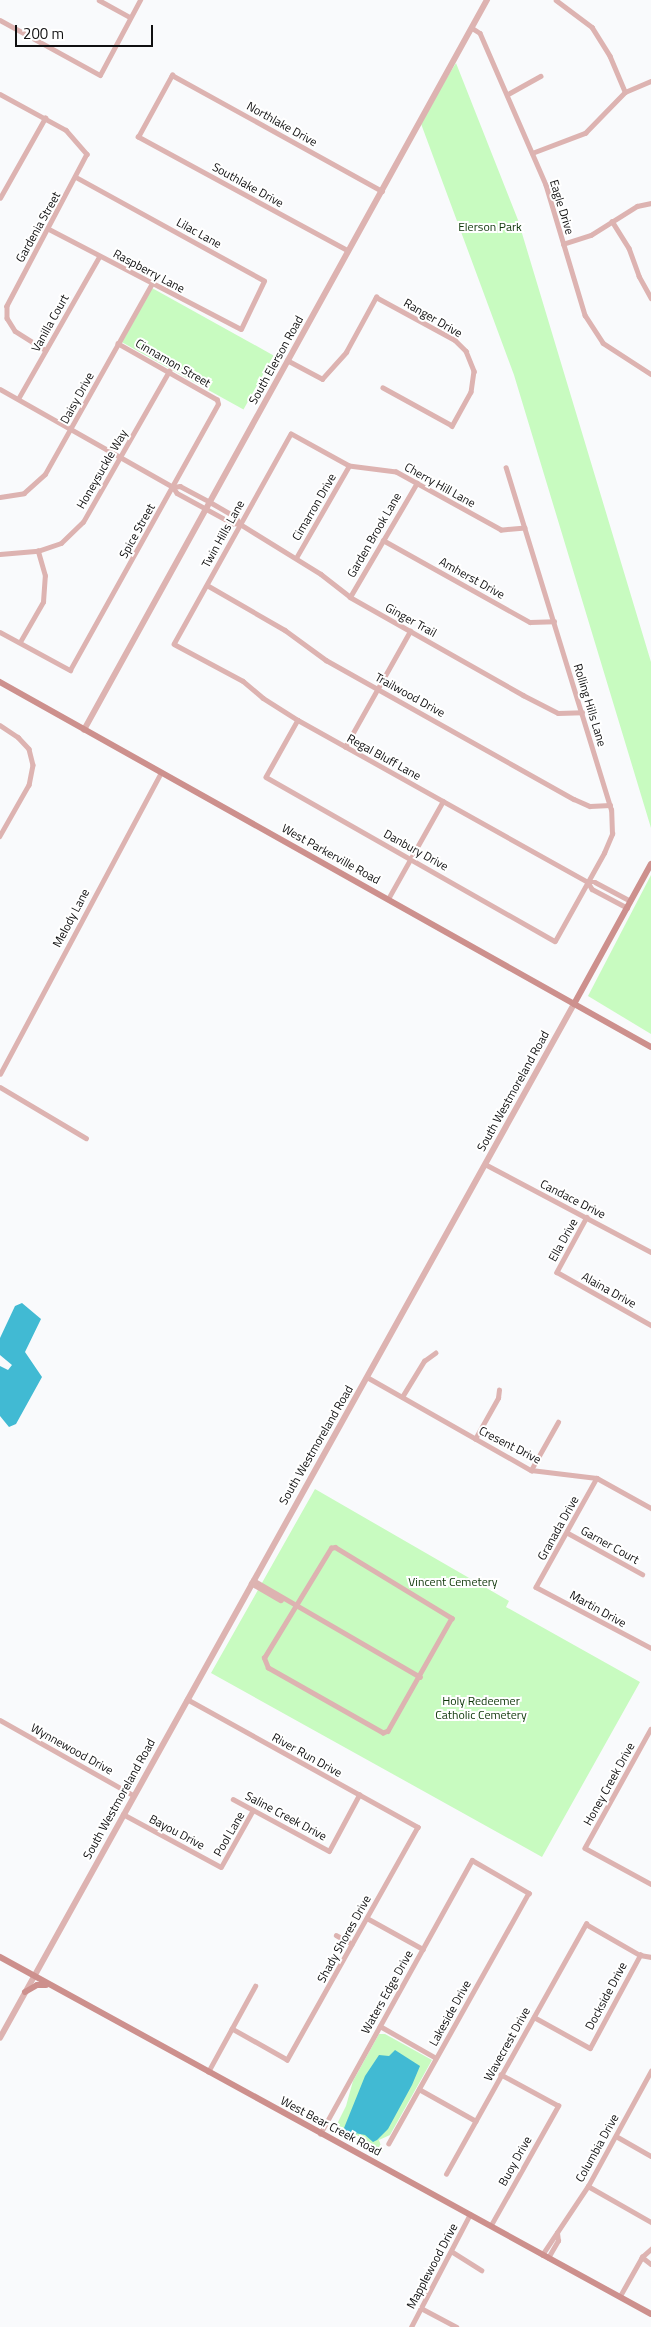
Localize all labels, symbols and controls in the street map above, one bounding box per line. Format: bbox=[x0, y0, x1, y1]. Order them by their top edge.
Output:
scale bar bbox=[18, 15, 155, 47]
text: 200 m bbox=[23, 22, 64, 45]
street label: Northlake Drive bbox=[244, 99, 320, 149]
street label: Southlake Drive bbox=[210, 160, 286, 210]
street label: Eagle Drive bbox=[547, 178, 577, 236]
street label: Gardenia Street bbox=[13, 189, 63, 265]
street label: Lilac Lane bbox=[174, 215, 224, 251]
park label: Elerson Park bbox=[458, 220, 522, 234]
street label: Raspberry Lane bbox=[111, 246, 187, 296]
street label: Vanilla Court bbox=[28, 292, 72, 354]
street label: Ranger Drive bbox=[401, 295, 465, 341]
street label: South Elerson Road bbox=[246, 313, 306, 407]
street label: Cinnamon Street bbox=[133, 336, 213, 390]
street label: Daisy Drive bbox=[57, 370, 97, 426]
street label: Honeysuckle Way bbox=[73, 427, 131, 511]
street label: Cherry Hill Lane bbox=[402, 460, 478, 510]
street label: Cimarron Drive bbox=[289, 471, 339, 543]
street label: Garden Brook Lane bbox=[344, 490, 404, 580]
street label: Twin Hills Lane bbox=[198, 498, 248, 570]
street label: Spice Street bbox=[116, 501, 158, 561]
street label: Amherst Drive bbox=[437, 554, 507, 602]
street label: Ginger Trail bbox=[383, 600, 439, 640]
street label: Rolling Hills Lane bbox=[571, 662, 609, 748]
street label: Trailwood Drive bbox=[372, 670, 448, 720]
street label: Regal Bluff Lane bbox=[345, 731, 423, 783]
street label: West Parkerville Road bbox=[279, 821, 383, 887]
street label: Danbury Drive bbox=[381, 826, 451, 874]
street label: Melody Lane bbox=[50, 886, 92, 950]
street label: South Westmoreland Road bbox=[474, 1028, 552, 1154]
street label: Candace Drive bbox=[538, 1176, 608, 1222]
street label: Ella Drive bbox=[545, 1216, 581, 1264]
street label: Alaina Drive bbox=[579, 1269, 639, 1311]
street label: South Westmoreland Road bbox=[276, 1383, 356, 1507]
street label: Cresent Drive bbox=[477, 1423, 543, 1467]
street label: Granada Drive bbox=[534, 1493, 582, 1563]
street label: Garner Court bbox=[578, 1523, 642, 1567]
park label: Vincent Cemetery bbox=[408, 1575, 498, 1589]
street label: Martin Drive bbox=[567, 1588, 629, 1630]
park label: Holy Redeemer Catholic Cemetery bbox=[435, 1694, 527, 1722]
street label: Wynnewood Drive bbox=[28, 1720, 116, 1778]
street label: River Run Drive bbox=[270, 1730, 344, 1780]
street label: South Westmoreland Road bbox=[80, 1736, 158, 1862]
street label: Honey Creek Drive bbox=[580, 1740, 638, 1828]
street label: Saline Creek Drive bbox=[243, 1788, 329, 1844]
street label: Pool Lane bbox=[210, 1809, 248, 1859]
street label: Bayou Drive bbox=[147, 1811, 207, 1853]
street label: Shady Shores Drive bbox=[314, 1893, 374, 1985]
street label: Waters Edge Drive bbox=[358, 1948, 416, 2036]
street label: Dockside Drive bbox=[582, 1960, 630, 2032]
street label: Lakeside Drive bbox=[426, 1978, 474, 2048]
street label: Wavecrest Drive bbox=[481, 2005, 533, 2083]
street label: West Bear Creek Road bbox=[278, 2093, 384, 2159]
street label: Columbia Drive bbox=[572, 2111, 622, 2185]
street label: Buoy Drive bbox=[495, 2134, 535, 2188]
street label: Mapplewood Drive bbox=[403, 2221, 461, 2311]

